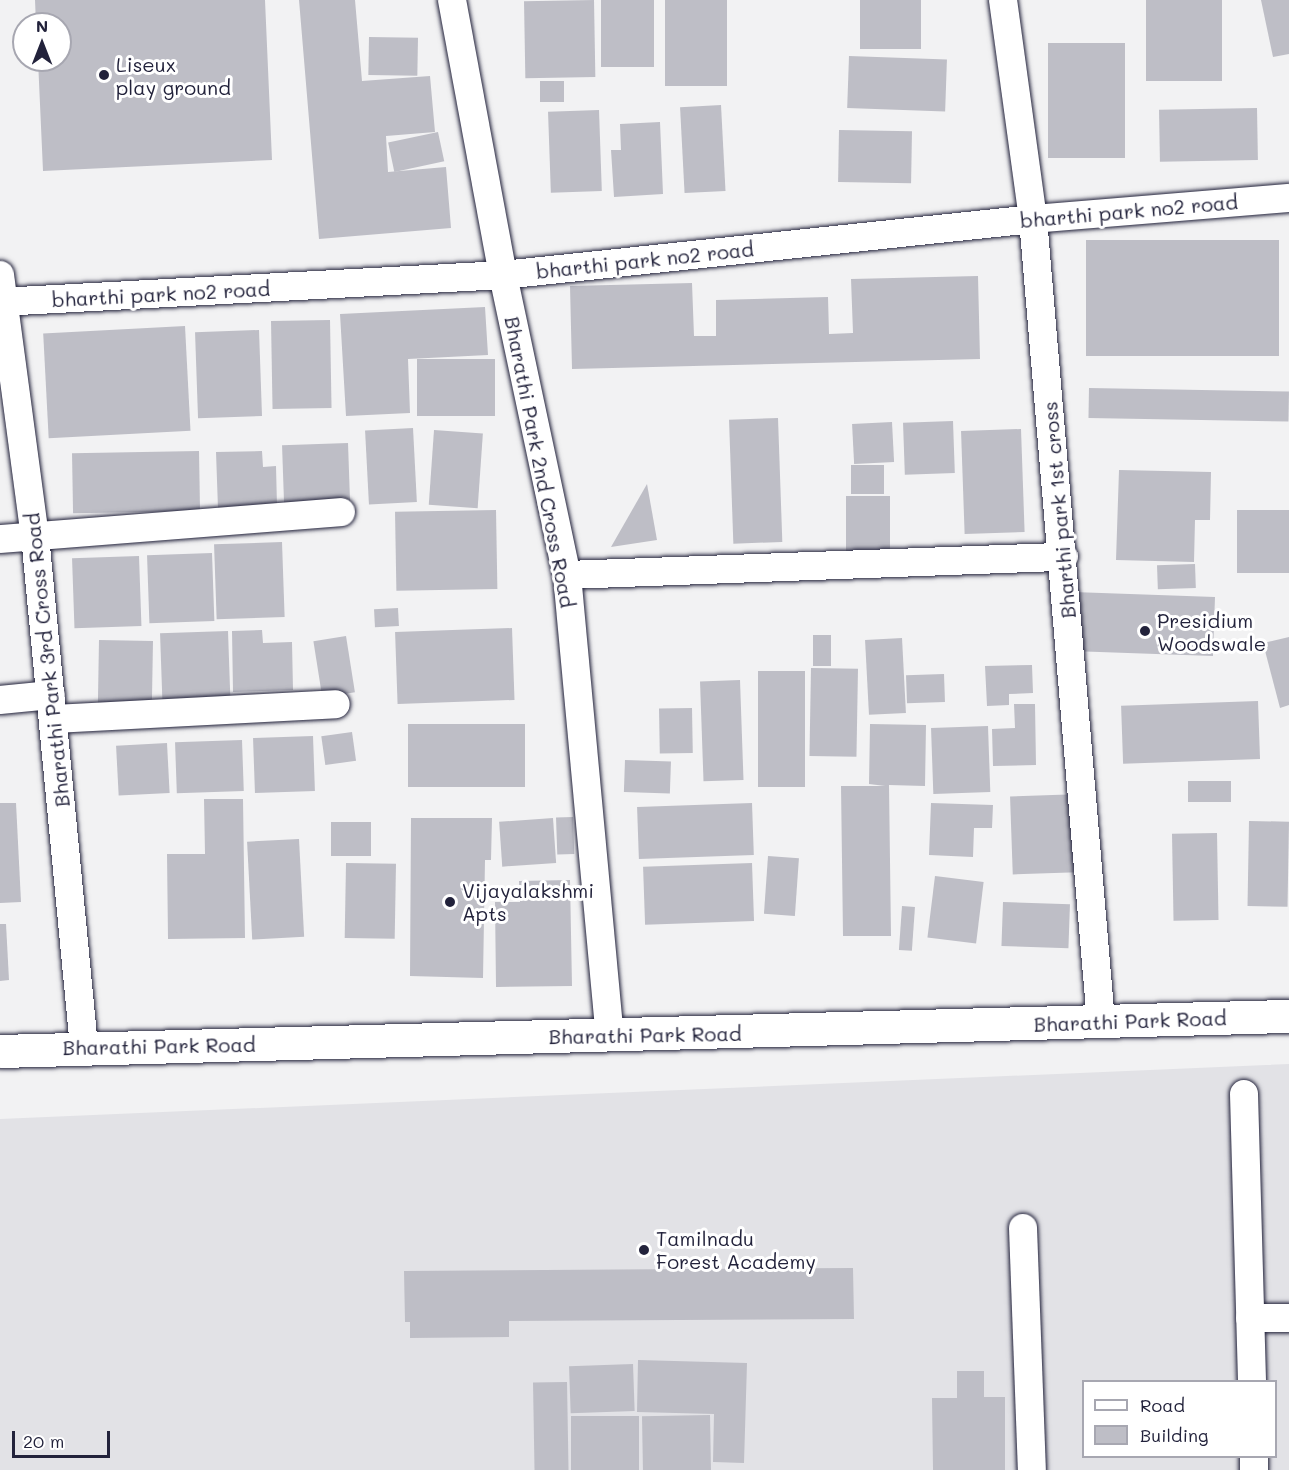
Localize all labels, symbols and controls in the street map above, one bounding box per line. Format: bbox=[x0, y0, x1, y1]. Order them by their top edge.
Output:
north arrow bbox=[12, 12, 72, 72]
text: N bbox=[36, 15, 48, 36]
place label: Liseux play ground bbox=[116, 52, 231, 99]
marker: Liseux play ground bbox=[97, 68, 111, 82]
street label: bharthi park no2 road bbox=[1019, 190, 1239, 232]
street label: bharthi park no2 road bbox=[535, 237, 755, 283]
street label: bharthi park no2 road bbox=[51, 276, 271, 312]
street label: Bharathi Park 2nd Cross Road bbox=[500, 314, 580, 610]
street label: Bharthi park 1st cross bbox=[1038, 401, 1080, 619]
street label: Bharathi Park 3rd Cross Road bbox=[20, 512, 74, 808]
place label: Presidium Woodswale bbox=[1157, 608, 1266, 655]
marker: Presidium Woodswale bbox=[1138, 624, 1152, 638]
place label: Vijayalakshmi Apts bbox=[462, 879, 594, 926]
marker: Vijayalakshmi Apts bbox=[443, 895, 457, 909]
street label: Bharathi Park Road bbox=[1033, 1006, 1227, 1036]
street label: Bharathi Park Road bbox=[548, 1021, 742, 1049]
street label: Bharathi Park Road bbox=[62, 1032, 256, 1060]
place label: Tamilnadu Forest Academy bbox=[656, 1226, 816, 1273]
marker: Tamilnadu Forest Academy bbox=[637, 1243, 651, 1257]
legend bbox=[1082, 1380, 1277, 1458]
text: Road bbox=[1140, 1393, 1185, 1417]
scale bar bbox=[15, 1419, 112, 1457]
text: Building bbox=[1140, 1423, 1208, 1447]
text: 20 m bbox=[23, 1429, 64, 1453]

